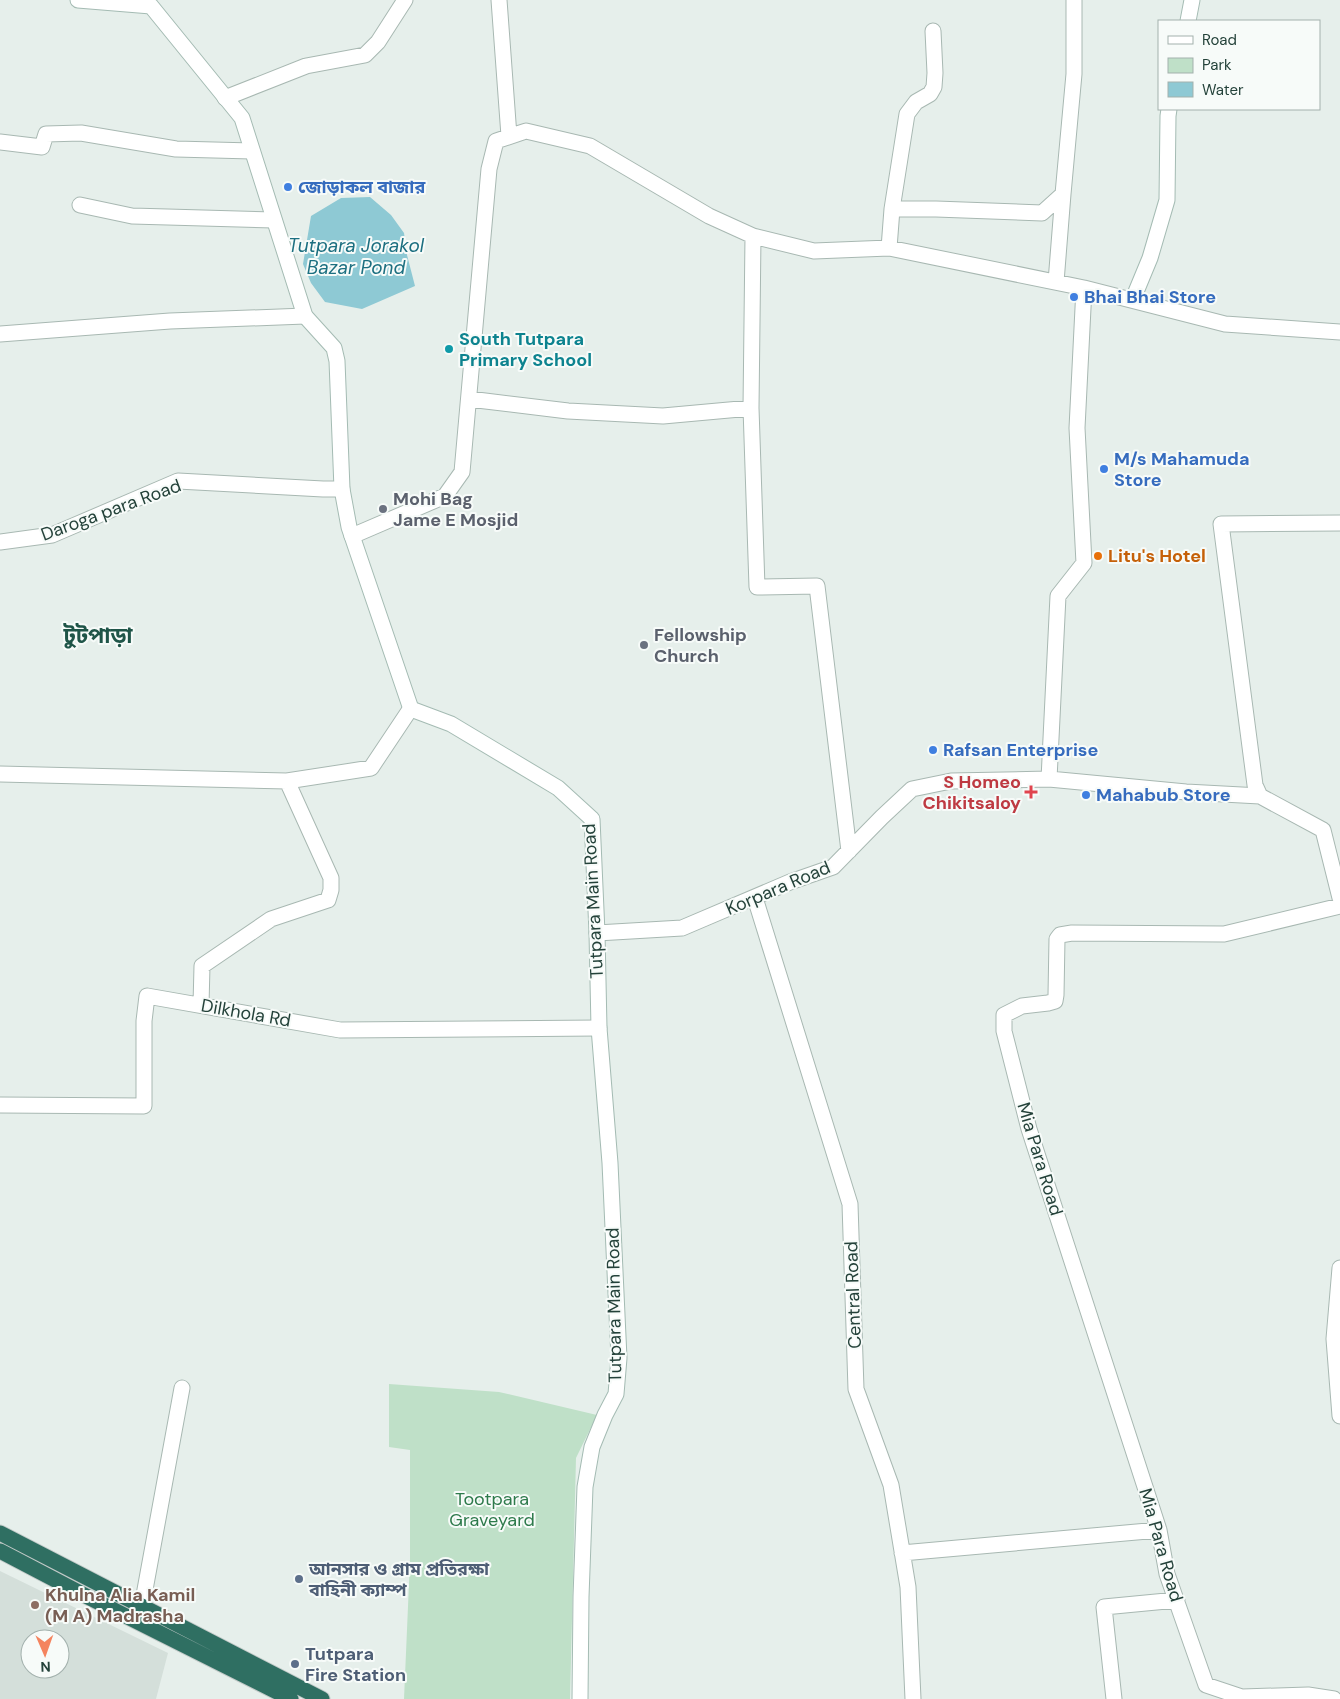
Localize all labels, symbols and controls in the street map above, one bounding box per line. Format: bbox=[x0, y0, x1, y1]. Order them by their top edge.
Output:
legend bbox=[1158, 20, 1320, 110]
text: Road bbox=[1202, 30, 1237, 50]
text: Park bbox=[1202, 55, 1232, 75]
text: Water bbox=[1202, 80, 1244, 100]
place label: জোড়াকল বাজার bbox=[298, 175, 426, 199]
marker: জোড়াকল বাজার bbox=[282, 181, 294, 193]
water label: Tutpara Jorakol Bazar Pond bbox=[288, 233, 425, 280]
place label: Bhai Bhai Store bbox=[1084, 285, 1216, 309]
marker: Bhai Bhai Store bbox=[1068, 291, 1080, 303]
place label: South Tutpara Primary School bbox=[459, 327, 592, 372]
marker: South Tutpara Primary School bbox=[443, 343, 455, 355]
place label: M/s Mahamuda Store bbox=[1114, 447, 1249, 492]
marker: M/s Mahamuda Store bbox=[1098, 463, 1110, 475]
street label: Daroga para Road bbox=[38, 473, 184, 547]
place label: Mohi Bag Jame E Mosjid bbox=[393, 487, 518, 532]
marker: Mohi Bag Jame E Mosjid bbox=[377, 503, 389, 515]
place label: Litu's Hotel bbox=[1108, 544, 1206, 568]
marker: Litu's Hotel bbox=[1092, 550, 1104, 562]
district label: টুটপাড়া bbox=[62, 621, 133, 650]
place label: Fellowship Church bbox=[654, 623, 747, 668]
marker: Fellowship Church bbox=[638, 639, 650, 651]
place label: Rafsan Enterprise bbox=[943, 738, 1098, 762]
marker: Rafsan Enterprise bbox=[927, 744, 939, 756]
place label: S Homeo Chikitsaloy bbox=[923, 770, 1021, 815]
place label: Mahabub Store bbox=[1096, 783, 1231, 807]
marker: S Homeo Chikitsaloy bbox=[1025, 786, 1037, 798]
marker: Mahabub Store bbox=[1080, 789, 1092, 801]
street label: Tutpara Main Road bbox=[577, 823, 609, 979]
street label: Korpara Road bbox=[722, 855, 834, 921]
street label: Dilkhola Rd bbox=[199, 993, 293, 1033]
street label: Mia Para Road bbox=[1011, 1100, 1069, 1218]
street label: Tutpara Main Road bbox=[601, 1227, 627, 1383]
street label: Central Road bbox=[839, 1241, 867, 1349]
street label: Mia Para Road bbox=[1133, 1485, 1189, 1605]
park label: Tootpara Graveyard bbox=[449, 1487, 535, 1532]
place label: আনসার ও গ্রাম প্রতিরক্ষা বাহিনী ক্যাম্প bbox=[308, 1557, 490, 1602]
marker: আনসার ও গ্রাম প্রতিরক্ষা বাহিনী ক্যাম্প bbox=[293, 1573, 305, 1585]
place label: Khulna Alia Kamil (M A) Madrasha bbox=[45, 1583, 195, 1628]
marker: Khulna Alia Kamil (M A) Madrasha bbox=[29, 1599, 41, 1611]
north arrow bbox=[20, 1629, 70, 1679]
place label: Tutpara Fire Station bbox=[305, 1642, 406, 1687]
text: N bbox=[40, 1658, 51, 1676]
marker: Tutpara Fire Station bbox=[289, 1658, 301, 1670]

